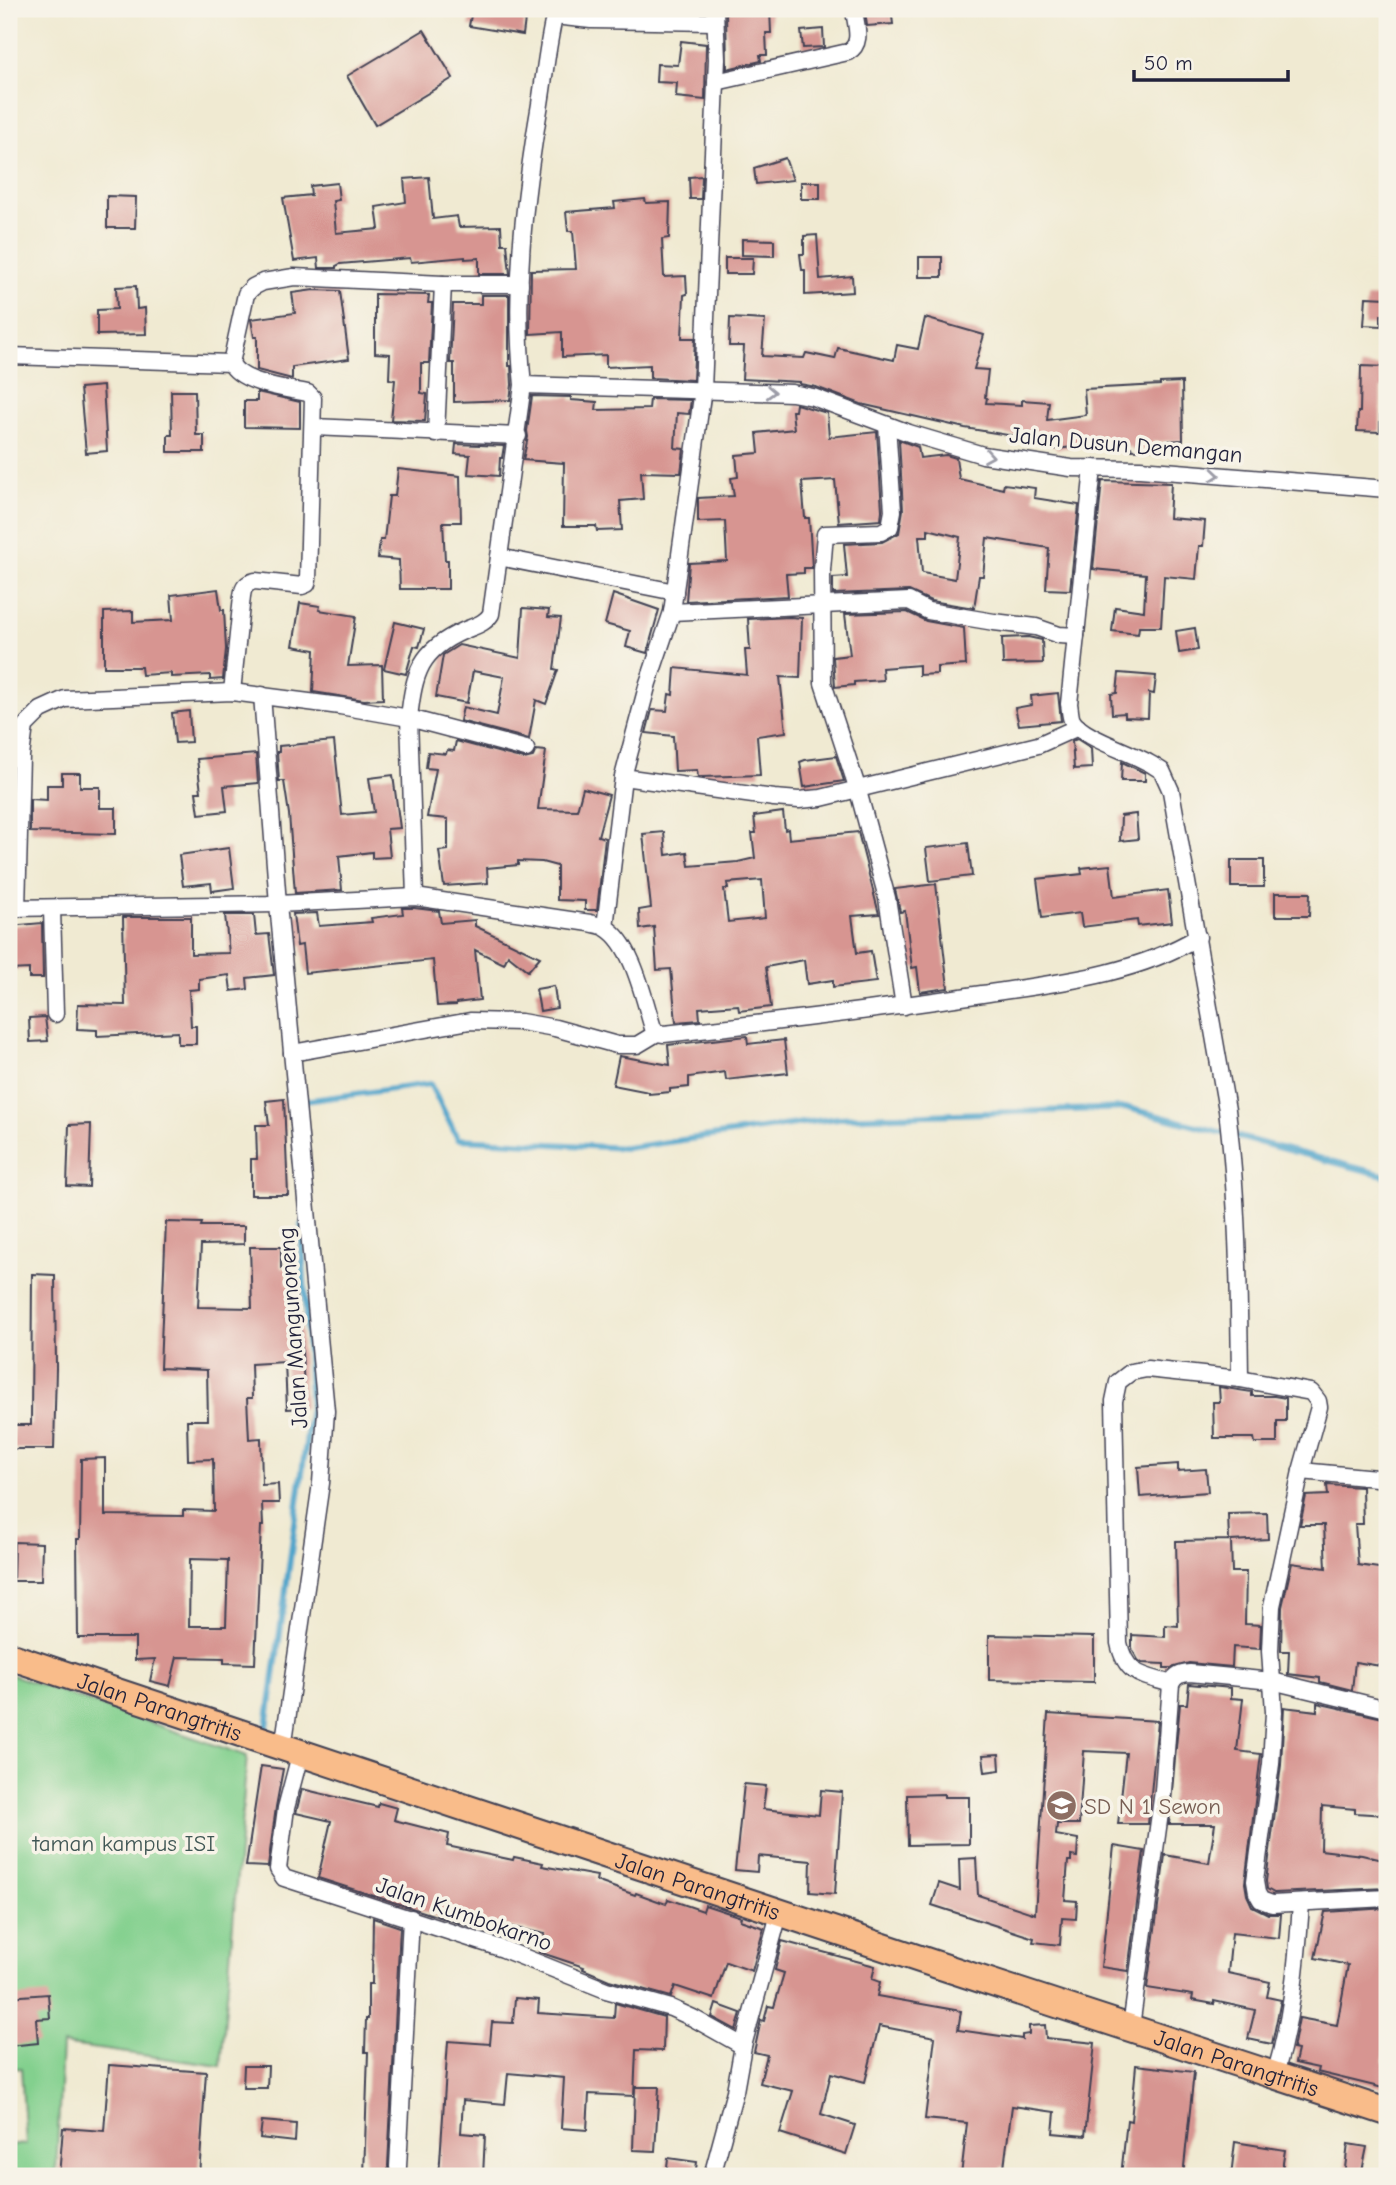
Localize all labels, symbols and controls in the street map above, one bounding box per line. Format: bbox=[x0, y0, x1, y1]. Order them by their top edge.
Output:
scale bar bbox=[1134, 38, 1288, 82]
text: 50 m bbox=[1144, 51, 1193, 75]
one-way arrow bbox=[766, 385, 777, 400]
street label: Jalan Dusun Demangan bbox=[1008, 421, 1244, 469]
one-way arrow bbox=[983, 447, 995, 462]
one-way arrow bbox=[1210, 467, 1221, 482]
street label: Jalan Mangunoneng bbox=[273, 1227, 313, 1429]
street label: Jalan Parangtritis bbox=[74, 1667, 245, 1747]
school or university icon: SD N 1 Sewon bbox=[1044, 1789, 1078, 1823]
place label: SD N 1 Sewon bbox=[1084, 1793, 1221, 1820]
park label: taman kampus ISI bbox=[32, 1830, 215, 1857]
street label: Jalan Parangtritis bbox=[612, 1846, 783, 1926]
street label: Jalan Kumbokarno bbox=[372, 1871, 556, 1957]
street label: Jalan Parangtritis bbox=[1151, 2023, 1322, 2102]

